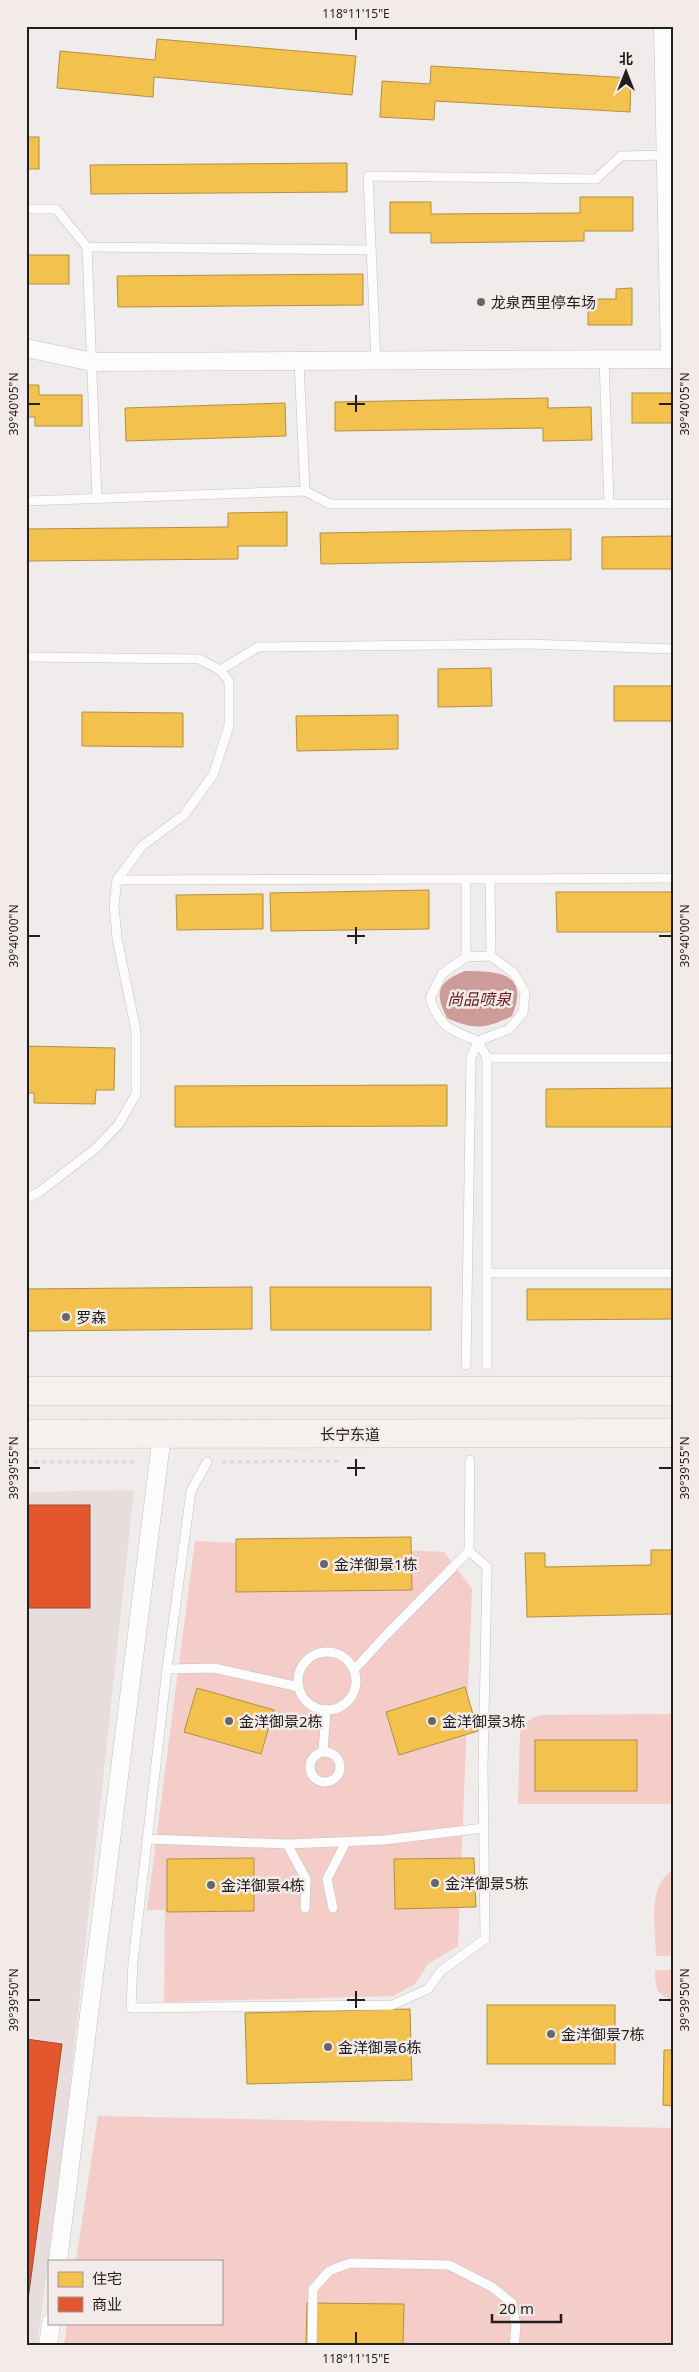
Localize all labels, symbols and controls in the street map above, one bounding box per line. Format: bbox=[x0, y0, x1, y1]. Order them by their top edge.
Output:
text: 118°11'15"E bbox=[322, 5, 390, 22]
north arrow bbox=[602, 48, 652, 98]
text: 北 bbox=[619, 49, 633, 68]
place label: 龙泉西里停车场 bbox=[491, 292, 596, 312]
marker: 龙泉西里停车场 bbox=[475, 296, 487, 308]
text: 39°40'05"N bbox=[5, 372, 22, 436]
text: 39°40'05"N bbox=[676, 372, 693, 436]
text: 39°40'00"N bbox=[5, 904, 22, 968]
text: 39°40'00"N bbox=[676, 904, 693, 968]
water label: 尚品喷泉 bbox=[447, 988, 512, 1010]
place label: 罗森 bbox=[76, 1307, 106, 1327]
marker: 罗森 bbox=[60, 1311, 72, 1323]
street label: 长宁东道 bbox=[320, 1424, 380, 1444]
text: 39°39'55"N bbox=[5, 1436, 22, 1500]
text: 39°39'55"N bbox=[676, 1436, 693, 1500]
place label: 金洋御景1栋 bbox=[334, 1554, 418, 1574]
marker: 金洋御景1栋 bbox=[318, 1558, 330, 1570]
place label: 金洋御景2栋 bbox=[239, 1711, 323, 1731]
place label: 金洋御景3栋 bbox=[442, 1711, 526, 1731]
marker: 金洋御景2栋 bbox=[223, 1715, 235, 1727]
marker: 金洋御景3栋 bbox=[426, 1715, 438, 1727]
place label: 金洋御景5栋 bbox=[445, 1873, 529, 1893]
place label: 金洋御景4栋 bbox=[221, 1875, 305, 1895]
marker: 金洋御景5栋 bbox=[429, 1877, 441, 1889]
marker: 金洋御景4栋 bbox=[205, 1879, 217, 1891]
text: 39°39'50"N bbox=[5, 1968, 22, 2032]
text: 39°39'50"N bbox=[676, 1968, 693, 2032]
place label: 金洋御景7栋 bbox=[561, 2024, 645, 2044]
marker: 金洋御景7栋 bbox=[545, 2028, 557, 2040]
place label: 金洋御景6栋 bbox=[338, 2037, 422, 2057]
marker: 金洋御景6栋 bbox=[322, 2041, 334, 2053]
legend bbox=[48, 2260, 222, 2324]
text: 住宅 bbox=[92, 2268, 122, 2288]
scale bar bbox=[492, 2292, 560, 2324]
text: 商业 bbox=[92, 2294, 122, 2314]
text: 20 m bbox=[499, 2298, 534, 2318]
text: 118°11'15"E bbox=[322, 2350, 390, 2367]

